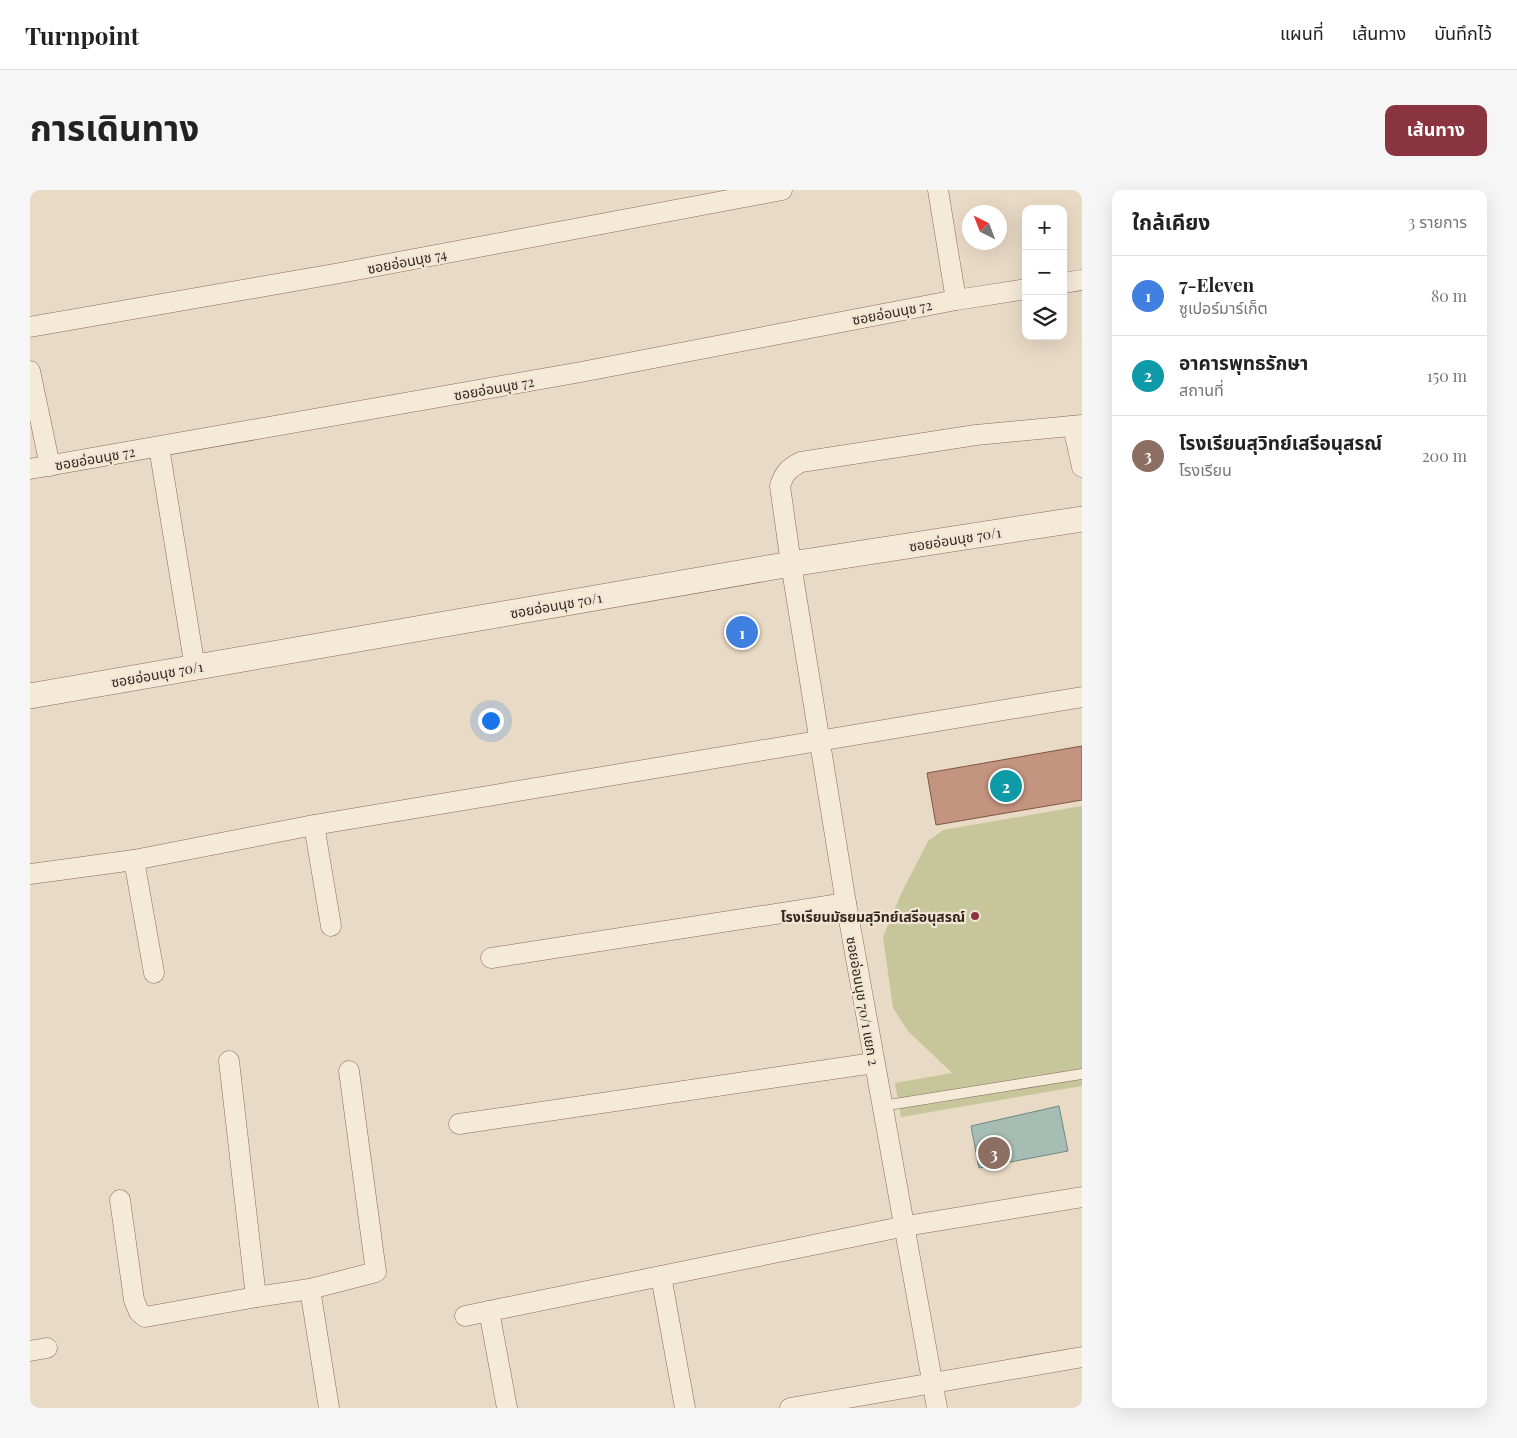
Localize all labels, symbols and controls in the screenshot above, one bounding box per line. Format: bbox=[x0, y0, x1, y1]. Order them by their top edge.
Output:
text: Turnpoint bbox=[25, 19, 139, 51]
text: แผนที่ bbox=[1280, 21, 1324, 45]
text: เส้นทาง bbox=[1352, 21, 1406, 45]
text: บันทึกไว้ bbox=[1434, 21, 1492, 45]
text: การเดินทาง bbox=[30, 103, 199, 150]
button: เส้นทาง bbox=[1385, 105, 1487, 156]
north arrow bbox=[962, 205, 1007, 250]
map controls bbox=[1022, 205, 1067, 340]
button: + bbox=[1022, 205, 1067, 250]
text: ใกล้เคียง bbox=[1132, 207, 1210, 235]
text: 3 รายการ bbox=[1408, 211, 1467, 232]
street label: ซอยอ่อนนุช 74 bbox=[366, 244, 448, 278]
button: − bbox=[1022, 250, 1067, 295]
text: 7-Eleven bbox=[1179, 271, 1254, 297]
text: 1 bbox=[1145, 285, 1151, 306]
text: 80 m bbox=[1431, 285, 1467, 306]
street label: ซอยอ่อนนุช 72 bbox=[850, 295, 934, 329]
button: layers bbox=[1022, 295, 1067, 340]
text: ซูเปอร์มาร์เก็ต bbox=[1179, 297, 1268, 318]
text: อาคารพุทธรักษา bbox=[1179, 349, 1308, 375]
text: 2 bbox=[1144, 365, 1152, 386]
text: 150 m bbox=[1427, 365, 1467, 386]
street label: ซอยอ่อนนุช 72 bbox=[452, 372, 536, 404]
text: สถานที่ bbox=[1179, 379, 1224, 400]
text: โรงเรียนสุวิทย์เสรีอนุสรณ์ bbox=[1179, 429, 1382, 455]
street label: ซอยอ่อนนุช 72 bbox=[53, 442, 137, 474]
text: 3 bbox=[1144, 445, 1152, 466]
text: 200 m bbox=[1422, 445, 1467, 466]
text: โรงเรียน bbox=[1179, 459, 1232, 480]
street label: ซอยอ่อนนุช 70/1 bbox=[908, 522, 1002, 556]
street label: ซอยอ่อนนุช 70/1 bbox=[509, 588, 603, 622]
pin: 1 bbox=[726, 613, 758, 651]
street label: ซอยอ่อนนุช 70/1 bbox=[110, 657, 204, 691]
your location bbox=[478, 708, 504, 734]
pin: 2 bbox=[990, 767, 1022, 805]
place label: โรงเรียนมัธยมสุวิทย์เสรีอนุสรณ์ bbox=[781, 907, 965, 926]
marker: โรงเรียนมัธยมสุวิทย์เสรีอนุสรณ์ bbox=[969, 910, 981, 922]
street label: ซอยอ่อนนุช 70/1 แยก 2 bbox=[842, 935, 884, 1067]
pin: 3 bbox=[978, 1134, 1010, 1172]

